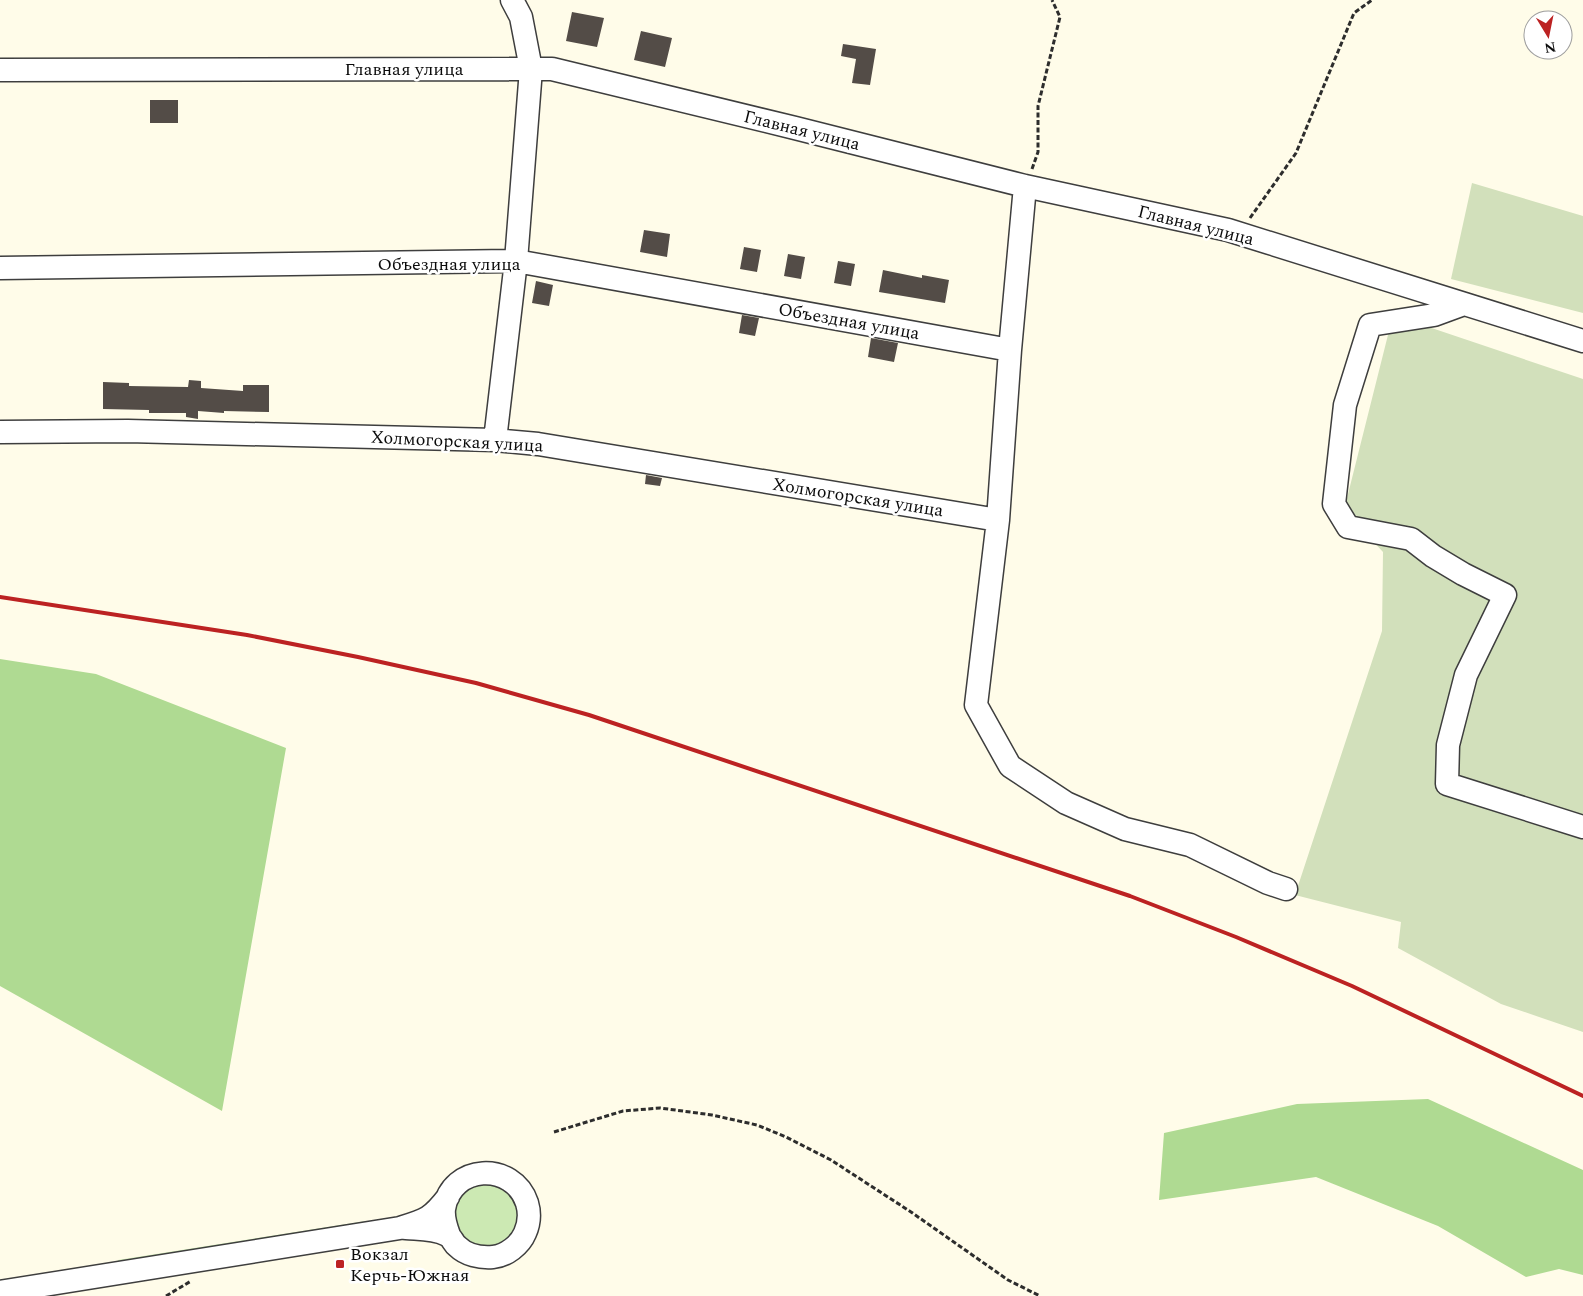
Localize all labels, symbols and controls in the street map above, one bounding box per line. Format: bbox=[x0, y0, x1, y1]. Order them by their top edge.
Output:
north arrow bbox=[1523, 10, 1573, 60]
text: N bbox=[1543, 36, 1558, 59]
street label: Главная улица bbox=[344, 56, 464, 83]
street label: Главная улица bbox=[741, 103, 863, 158]
street label: Главная улица bbox=[1135, 198, 1257, 253]
street label: Объездная улица bbox=[377, 251, 521, 278]
street label: Объездная улица bbox=[776, 296, 922, 347]
street label: Холмогорская улица bbox=[370, 423, 544, 460]
street label: Холмогорская улица bbox=[770, 471, 946, 524]
place label: Вокзал Керчь-Южная bbox=[350, 1241, 469, 1289]
marker: Вокзал Керчь-Южная bbox=[334, 1258, 346, 1270]

